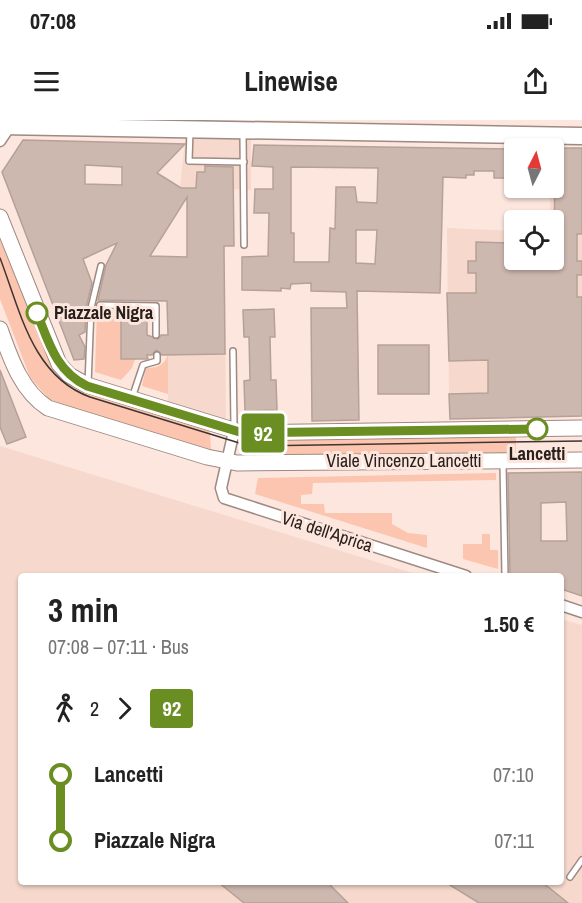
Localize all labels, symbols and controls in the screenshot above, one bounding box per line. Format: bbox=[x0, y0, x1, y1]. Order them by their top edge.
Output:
text: 07:08 bbox=[30, 6, 76, 36]
text: Linewise bbox=[244, 63, 338, 99]
icon: menu bbox=[30, 65, 63, 98]
icon: share bbox=[519, 65, 552, 98]
north arrow bbox=[504, 138, 564, 198]
map controls bbox=[504, 138, 564, 270]
button: locate bbox=[504, 210, 564, 270]
place label: Piazzale Nigra bbox=[54, 300, 154, 325]
marker: Piazzale Nigra bbox=[26, 302, 48, 324]
line badge: 92 bbox=[236, 414, 290, 452]
marker: Lancetti bbox=[526, 418, 548, 440]
text: 92 bbox=[253, 419, 273, 448]
place label: Lancetti bbox=[509, 441, 565, 466]
street label: Viale Vincenzo Lancetti bbox=[326, 448, 482, 473]
street label: Via dell'Aprica bbox=[278, 505, 376, 558]
text: 3 min bbox=[48, 588, 119, 632]
text: 1.50 € bbox=[484, 609, 534, 639]
text: 07:08 – 07:11 · Bus bbox=[48, 633, 189, 660]
icon: walk bbox=[48, 692, 81, 725]
icon: forward bbox=[108, 692, 141, 725]
text: 92 bbox=[162, 694, 181, 723]
text: 2 bbox=[90, 695, 99, 722]
text: Lancetti bbox=[94, 759, 163, 789]
text: 07:10 bbox=[493, 761, 534, 788]
text: Piazzale Nigra bbox=[94, 825, 215, 855]
text: 07:11 bbox=[494, 827, 534, 854]

